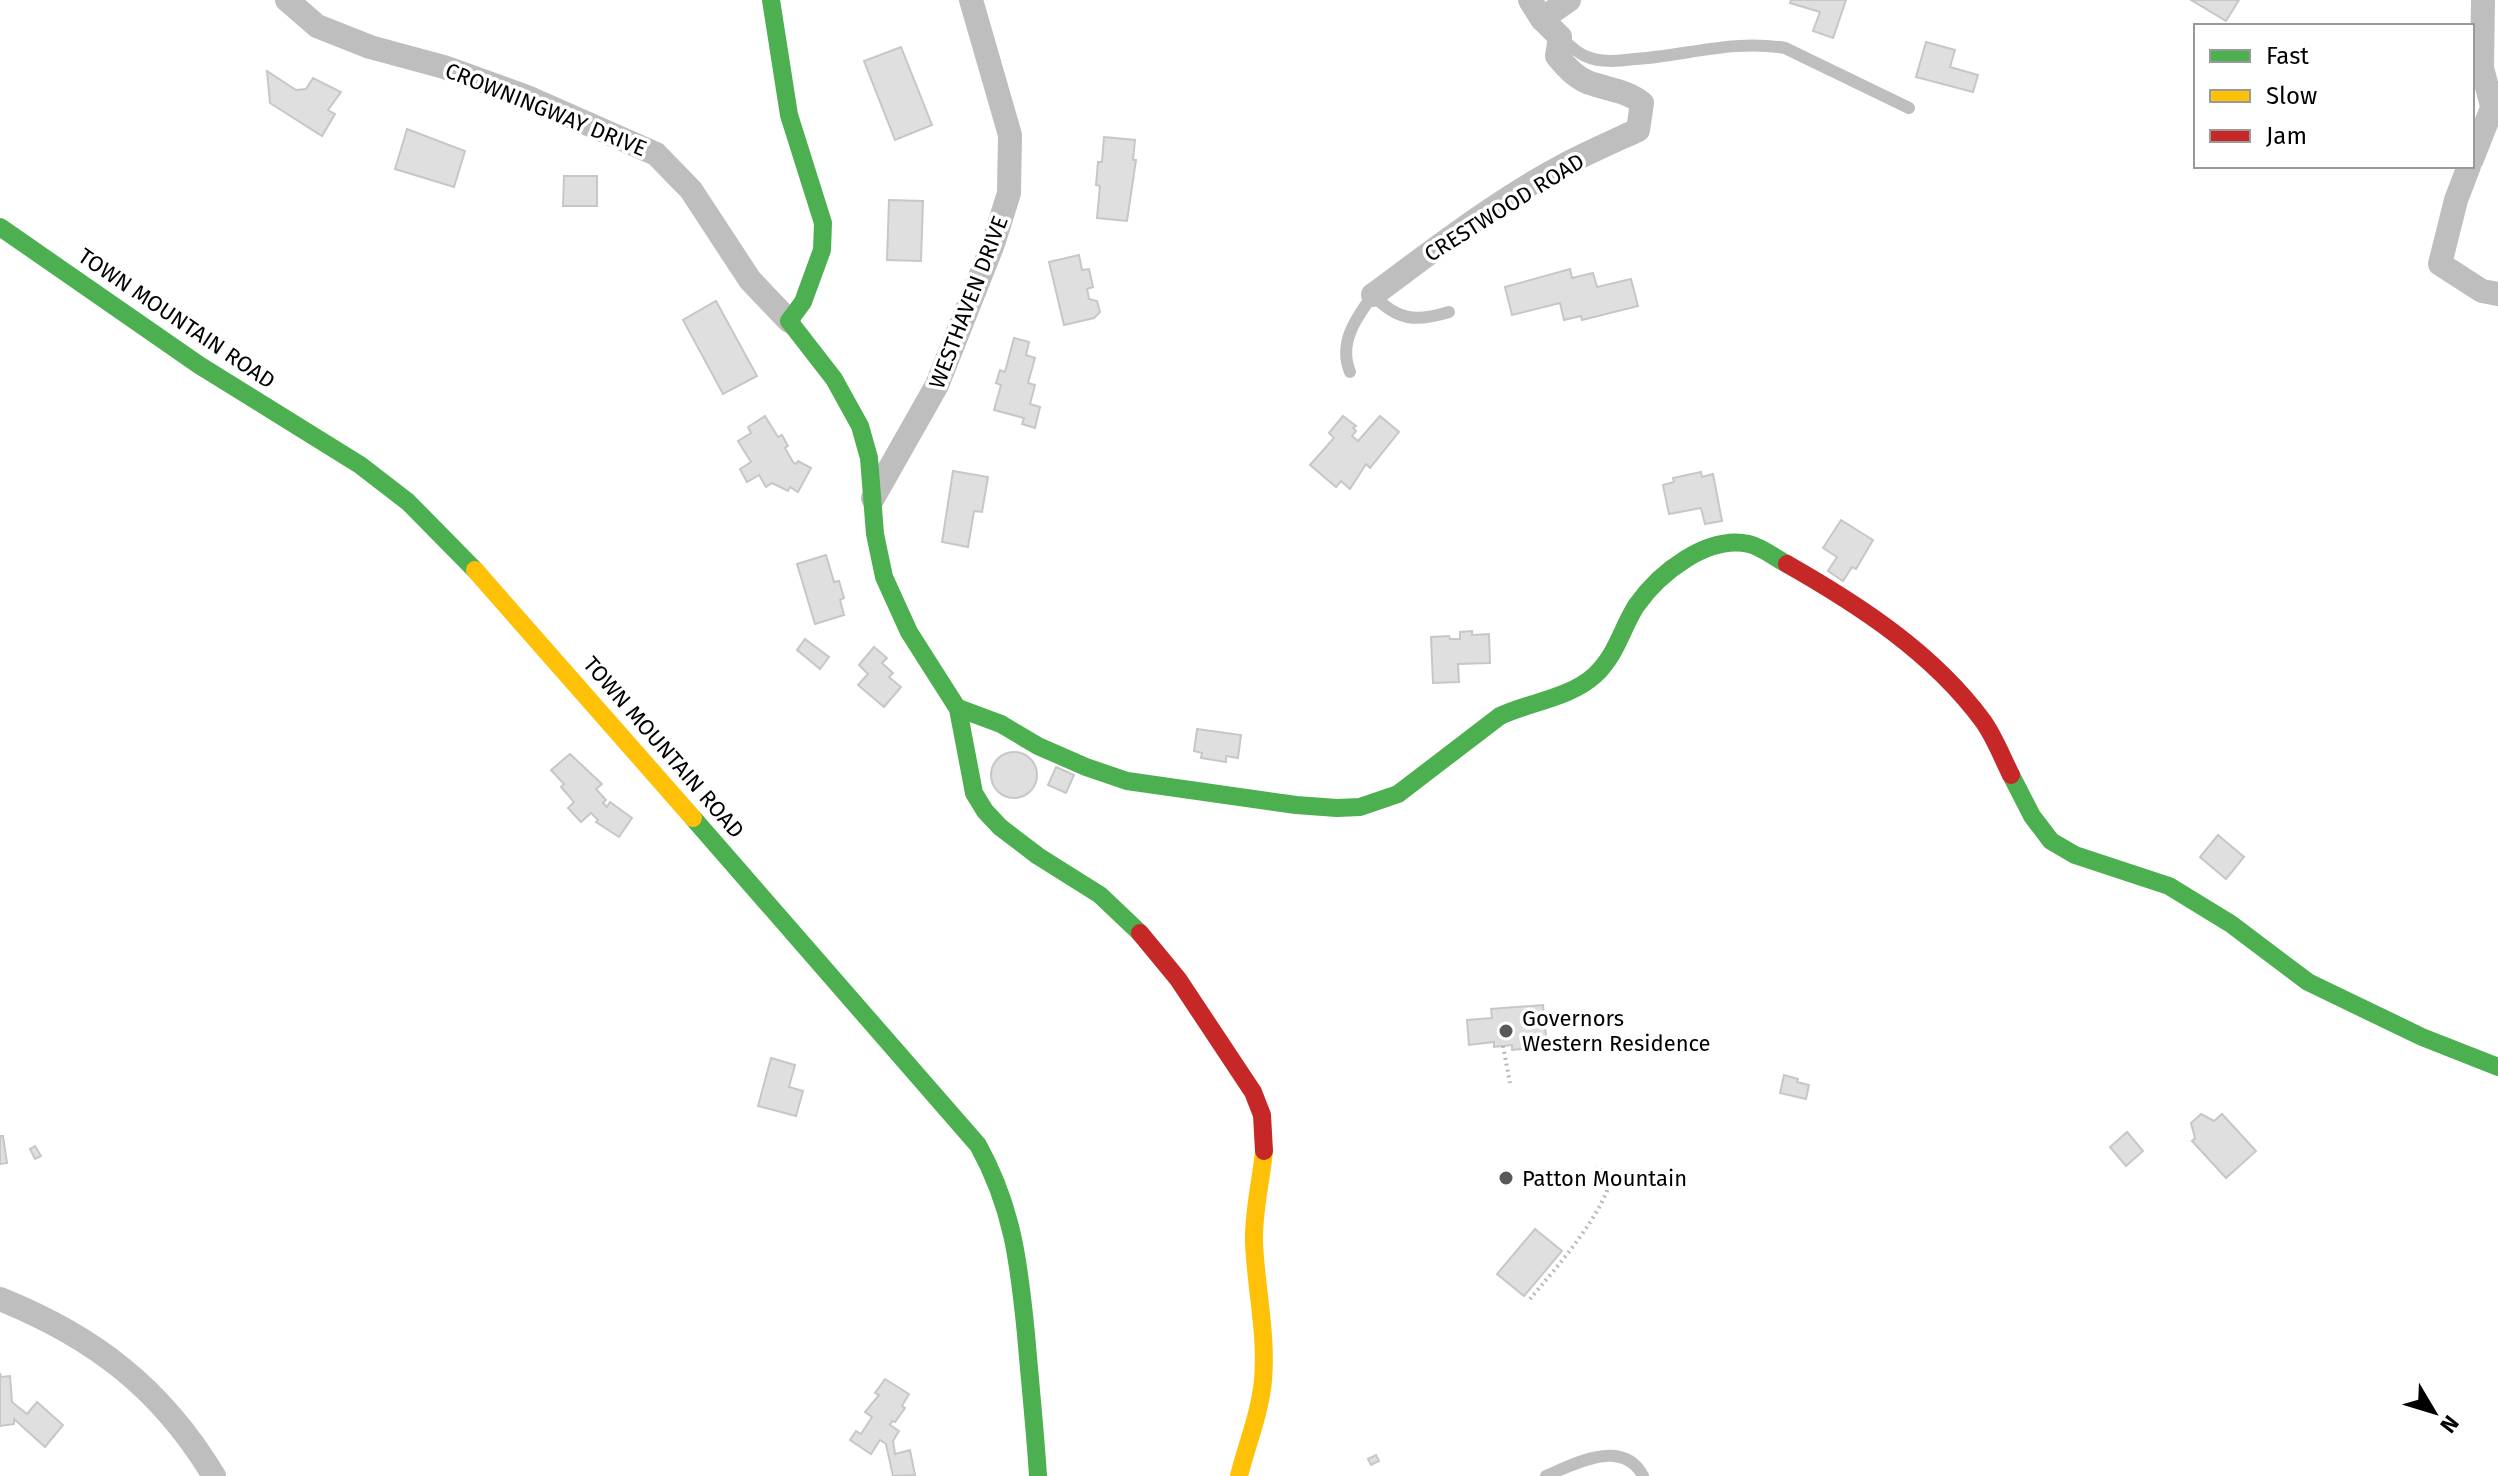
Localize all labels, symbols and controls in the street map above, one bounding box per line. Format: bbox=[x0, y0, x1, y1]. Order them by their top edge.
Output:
legend bbox=[2194, 24, 2474, 168]
text: Fast bbox=[2266, 42, 2309, 70]
street label: CROWNINGWAY DRIVE bbox=[441, 57, 650, 162]
text: Slow bbox=[2266, 82, 2317, 110]
text: Jam bbox=[2266, 122, 2307, 150]
street label: CRESTWOOD ROAD bbox=[1419, 147, 1589, 268]
street label: WESTHAVEN DRIVE bbox=[923, 212, 1014, 392]
street label: TOWN MOUNTAIN ROAD bbox=[73, 242, 280, 394]
street label: TOWN MOUNTAIN ROAD bbox=[577, 651, 750, 844]
place label: Governors Western Residence bbox=[1522, 1005, 1711, 1057]
marker: Governors Western Residence bbox=[1497, 1022, 1515, 1040]
place label: Patton Mountain bbox=[1522, 1165, 1687, 1192]
marker: Patton Mountain bbox=[1497, 1169, 1515, 1187]
north arrow bbox=[2394, 1372, 2474, 1452]
text: N bbox=[2434, 1410, 2464, 1438]

